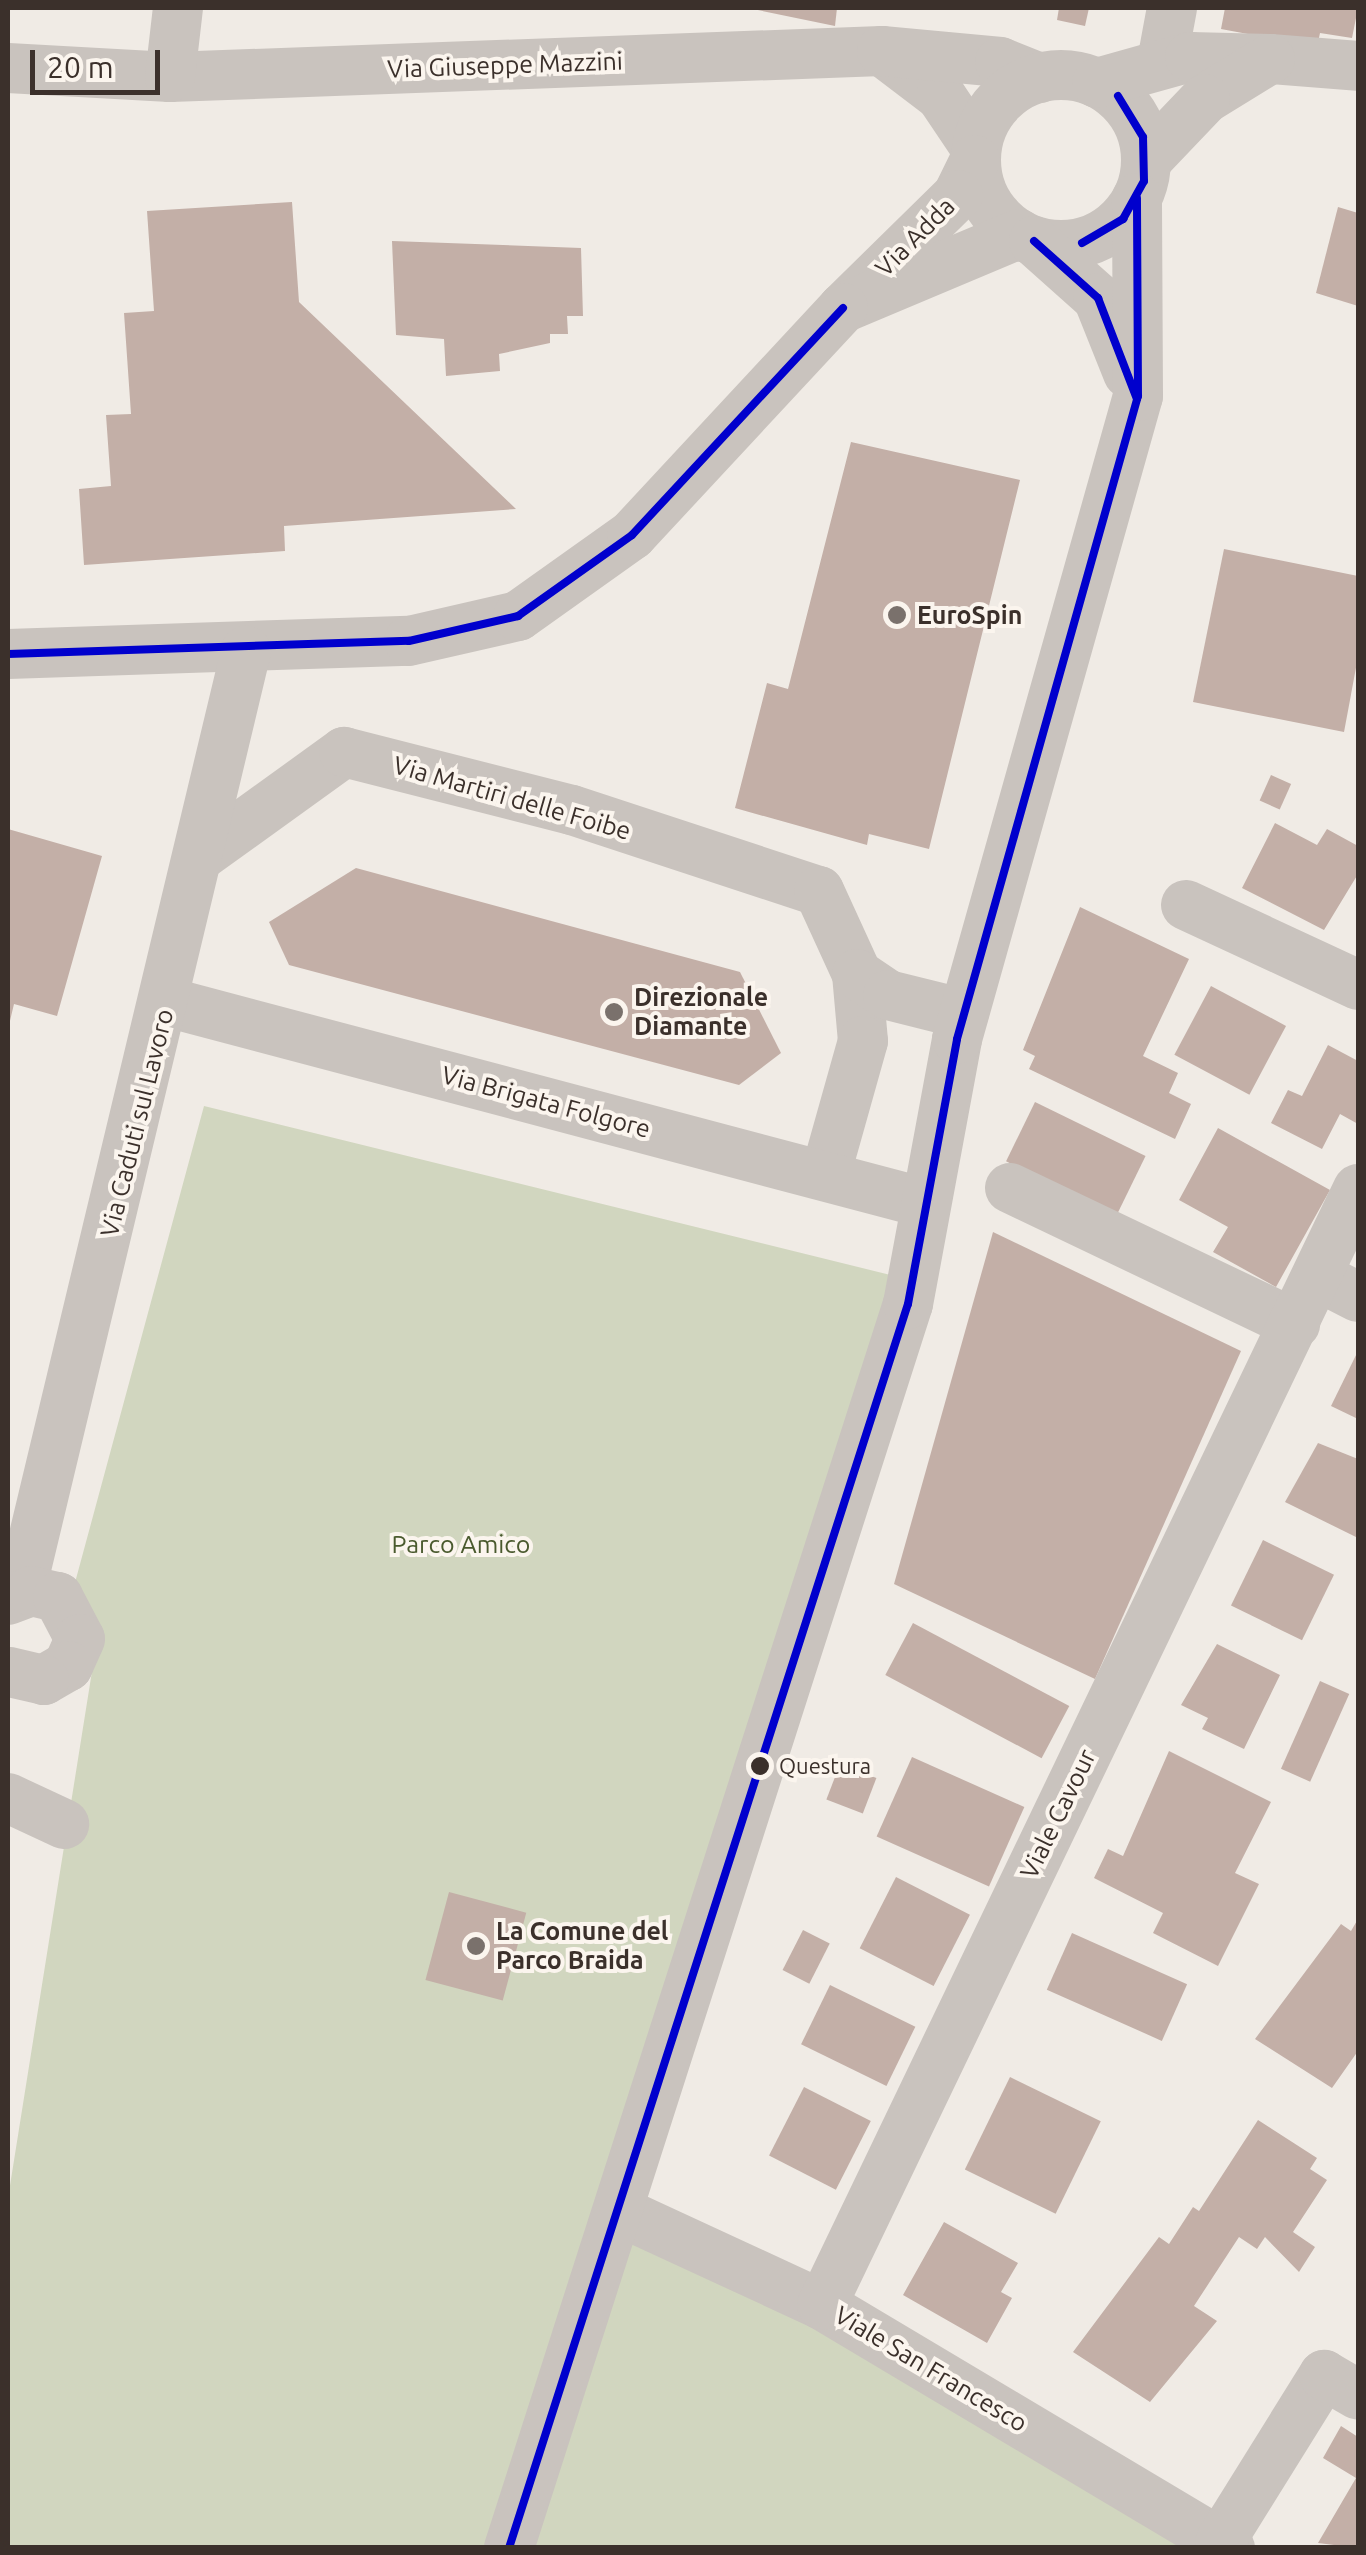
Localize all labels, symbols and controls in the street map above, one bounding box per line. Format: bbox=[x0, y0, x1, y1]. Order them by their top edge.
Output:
scale bar bbox=[35, 30, 165, 92]
street label: Via Giuseppe Mazzini bbox=[387, 46, 623, 84]
text: 20 m bbox=[47, 50, 114, 84]
street label: Via Adda bbox=[869, 191, 961, 283]
place label: EuroSpin bbox=[917, 600, 1022, 630]
marker: EuroSpin bbox=[886, 604, 908, 626]
street label: Via Martiri delle Foibe bbox=[390, 750, 634, 846]
place label: Direzionale Diamante bbox=[634, 983, 768, 1042]
marker: Direzionale Diamante bbox=[603, 1001, 625, 1023]
street label: Via Caduti sul Lavoro bbox=[94, 1006, 180, 1240]
street label: Via Brigata Folgore bbox=[438, 1060, 654, 1144]
park label: Parco Amico bbox=[392, 1529, 530, 1559]
street label: Viale Cavour bbox=[1014, 1744, 1102, 1884]
place label: Questura bbox=[779, 1753, 871, 1779]
marker: Questura bbox=[750, 1756, 770, 1776]
place label: La Comune del Parco Braida bbox=[496, 1917, 668, 1976]
marker: La Comune del Parco Braida bbox=[465, 1935, 487, 1957]
street label: Viale San Francesco bbox=[829, 2300, 1033, 2438]

